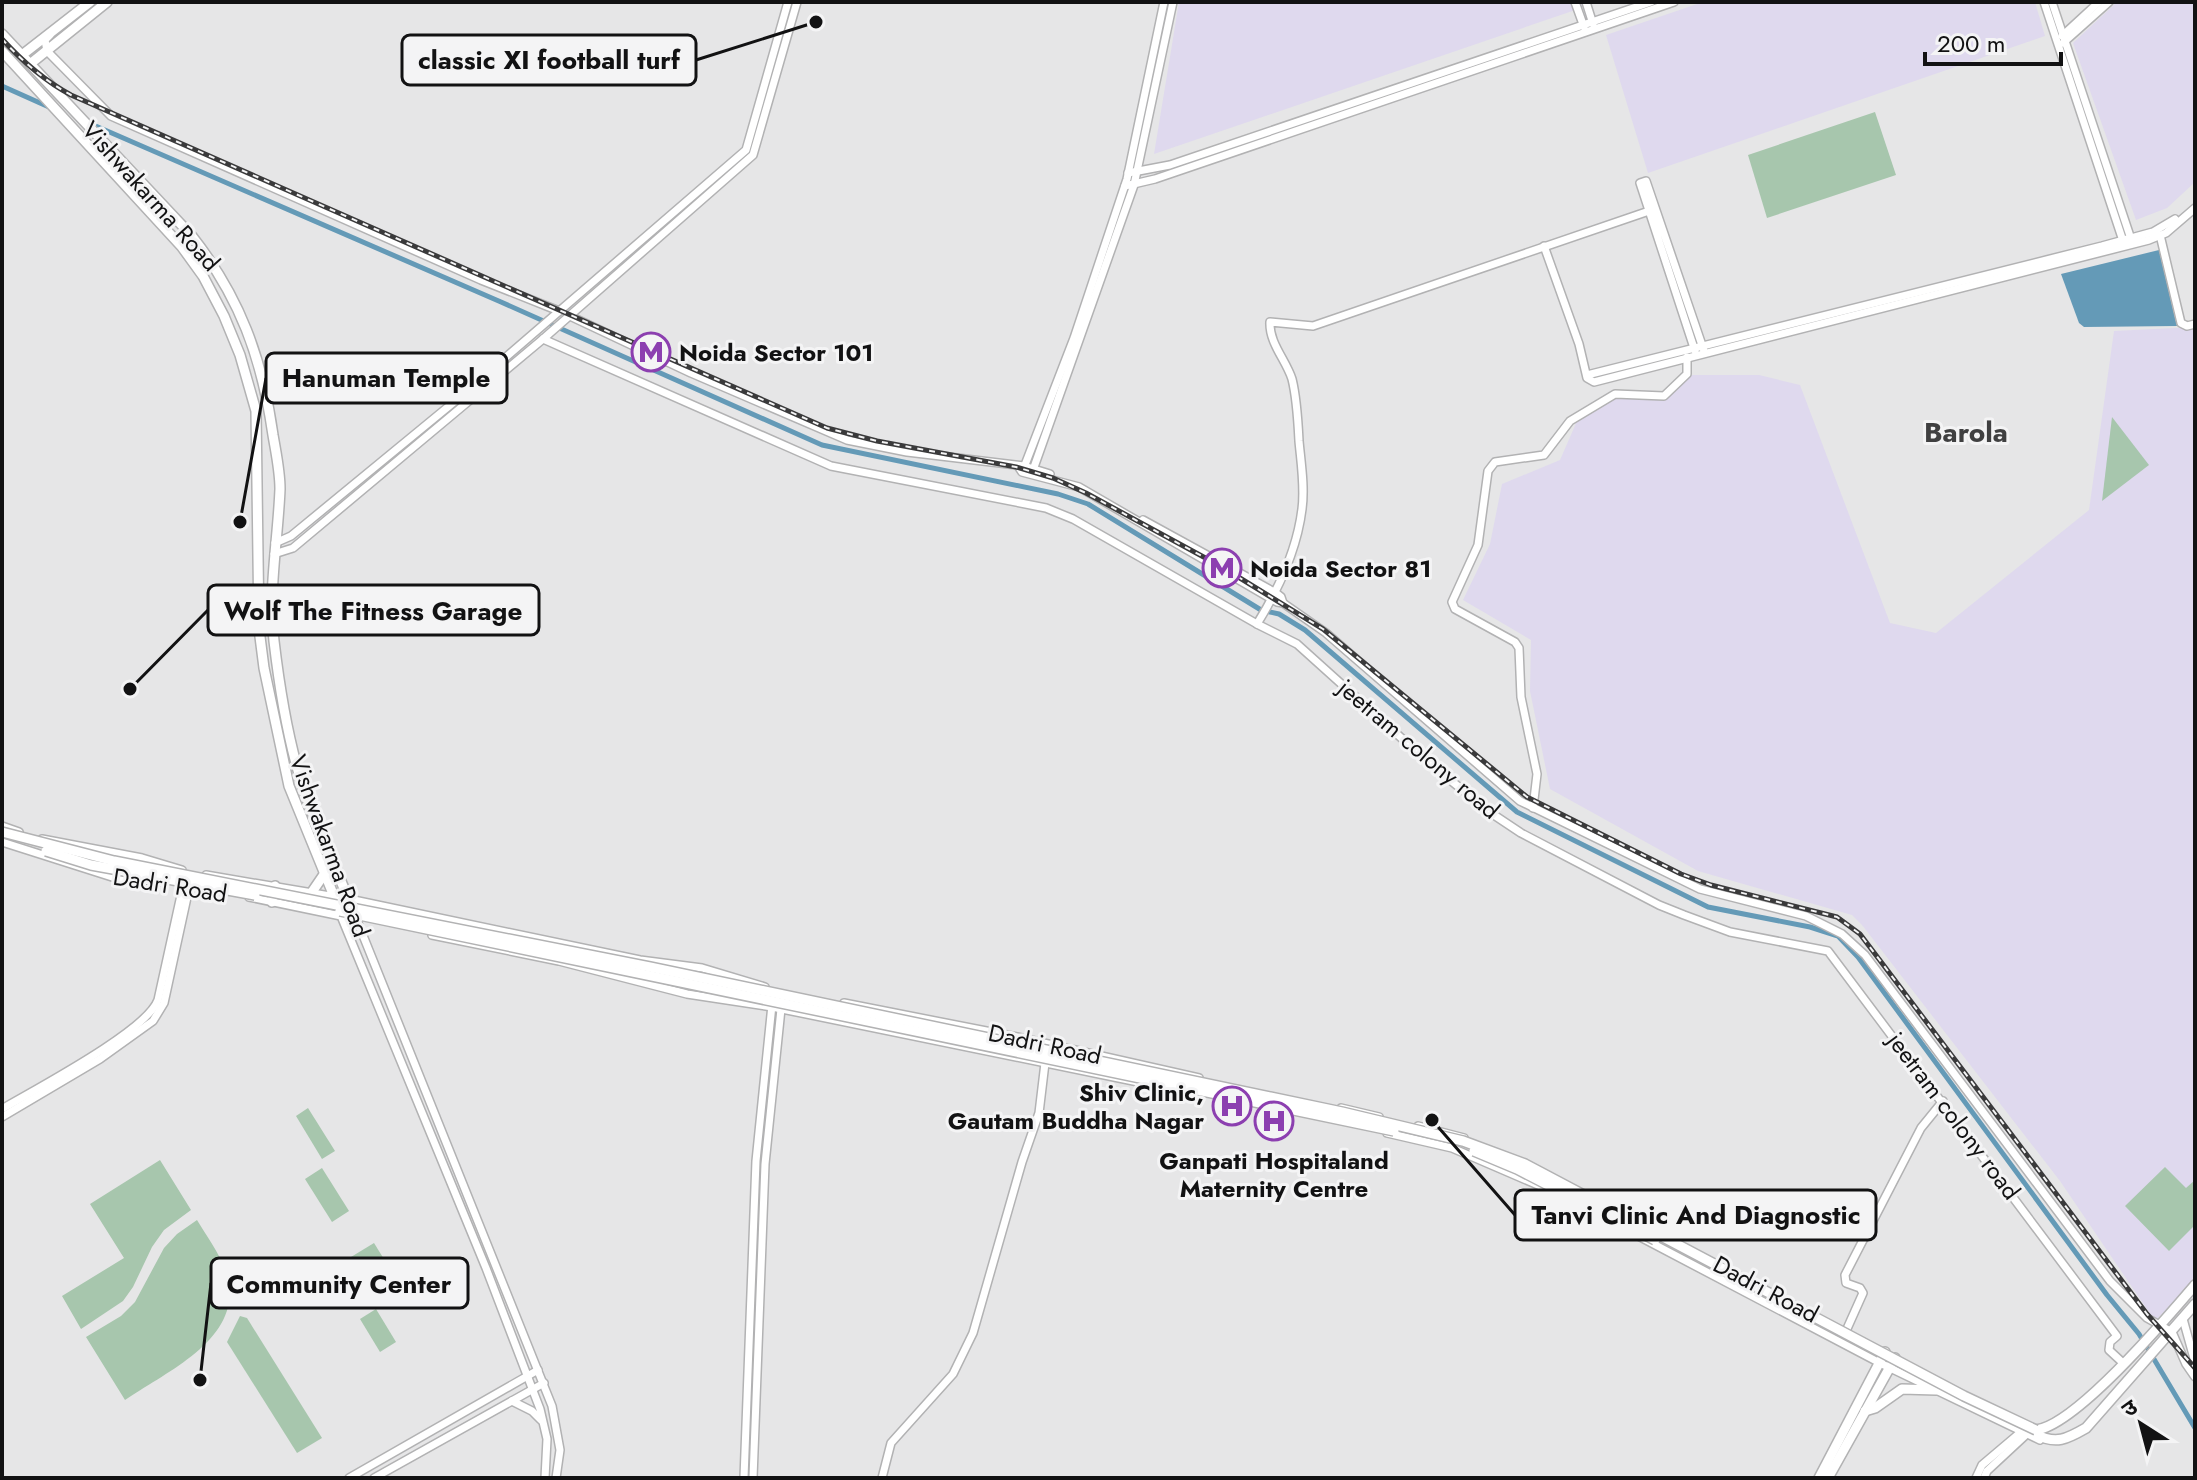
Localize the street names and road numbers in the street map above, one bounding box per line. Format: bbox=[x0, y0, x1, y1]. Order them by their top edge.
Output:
street label: Vishwakarma Road bbox=[74, 113, 228, 279]
street label: jeetram colony road bbox=[1329, 669, 1508, 827]
street label: Vishwakarma Road bbox=[281, 750, 379, 942]
street label: Dadri Road bbox=[110, 859, 230, 911]
street label: Dadri Road bbox=[985, 1015, 1105, 1073]
street label: jeetram colony road bbox=[1878, 1023, 2029, 1207]
street label: Dadri Road bbox=[1707, 1247, 1825, 1331]

